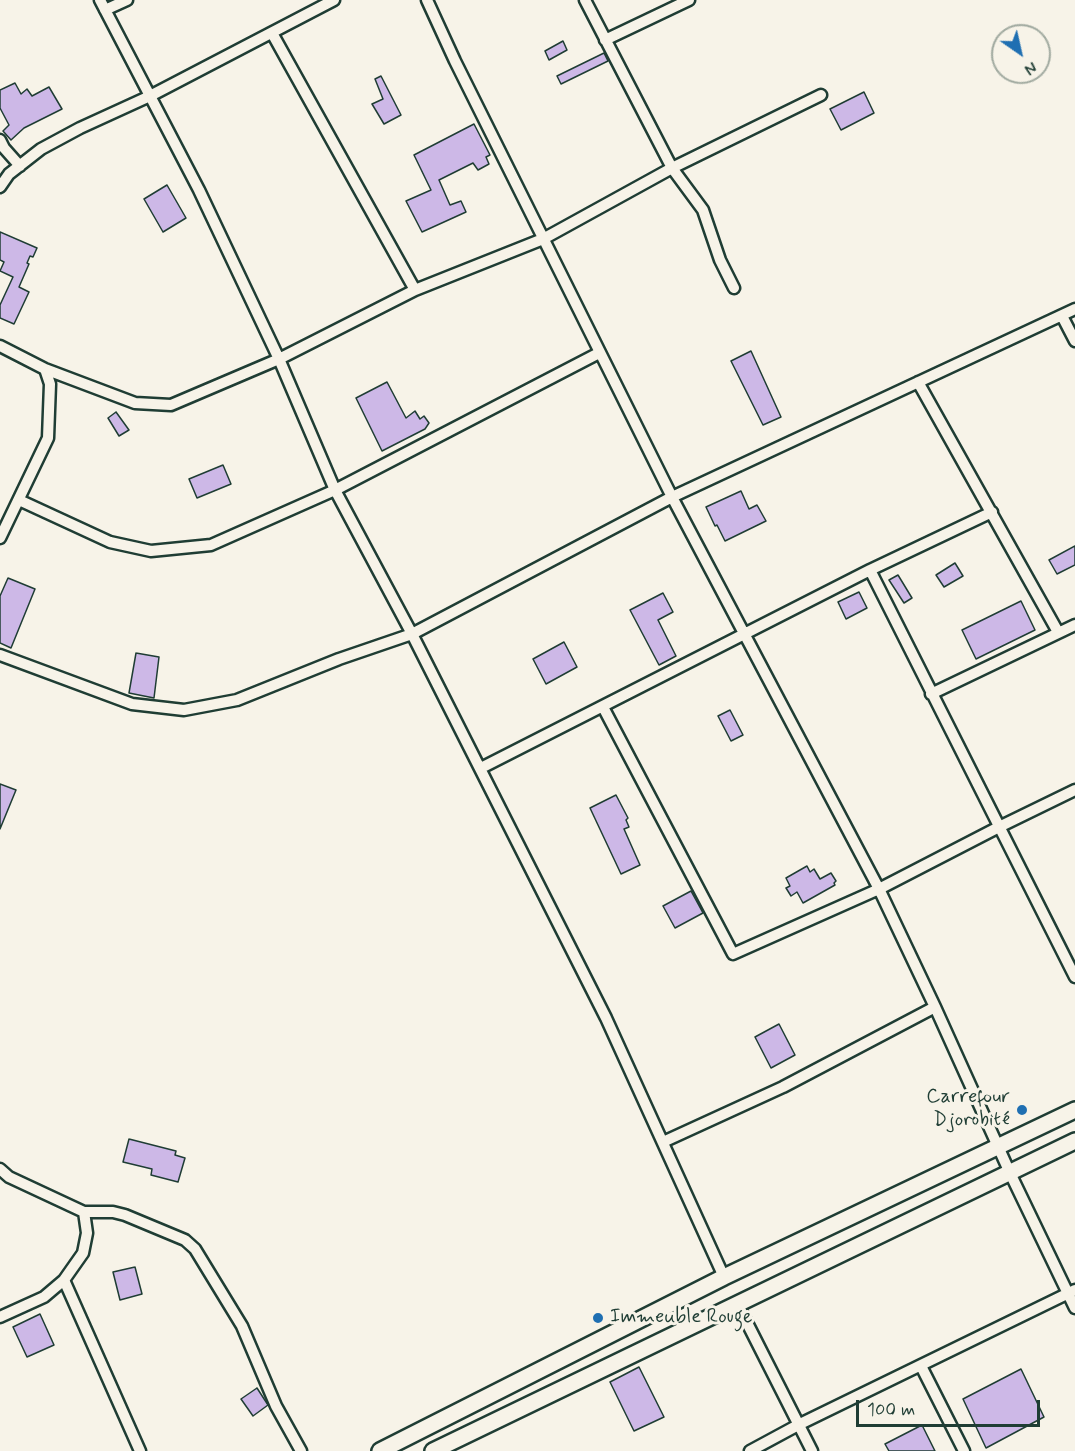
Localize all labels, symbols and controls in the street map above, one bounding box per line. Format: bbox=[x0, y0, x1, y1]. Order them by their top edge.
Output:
north arrow bbox=[991, 24, 1051, 84]
text: N bbox=[1020, 56, 1041, 79]
place label: Carrefour Djorobité bbox=[926, 1086, 1010, 1133]
marker: Carrefour Djorobité bbox=[1015, 1103, 1029, 1117]
place label: Immeuble Rouge bbox=[610, 1306, 752, 1330]
marker: Immeuble Rouge bbox=[591, 1311, 605, 1325]
scale bar bbox=[859, 1388, 1044, 1426]
text: 100 m bbox=[867, 1398, 915, 1422]

